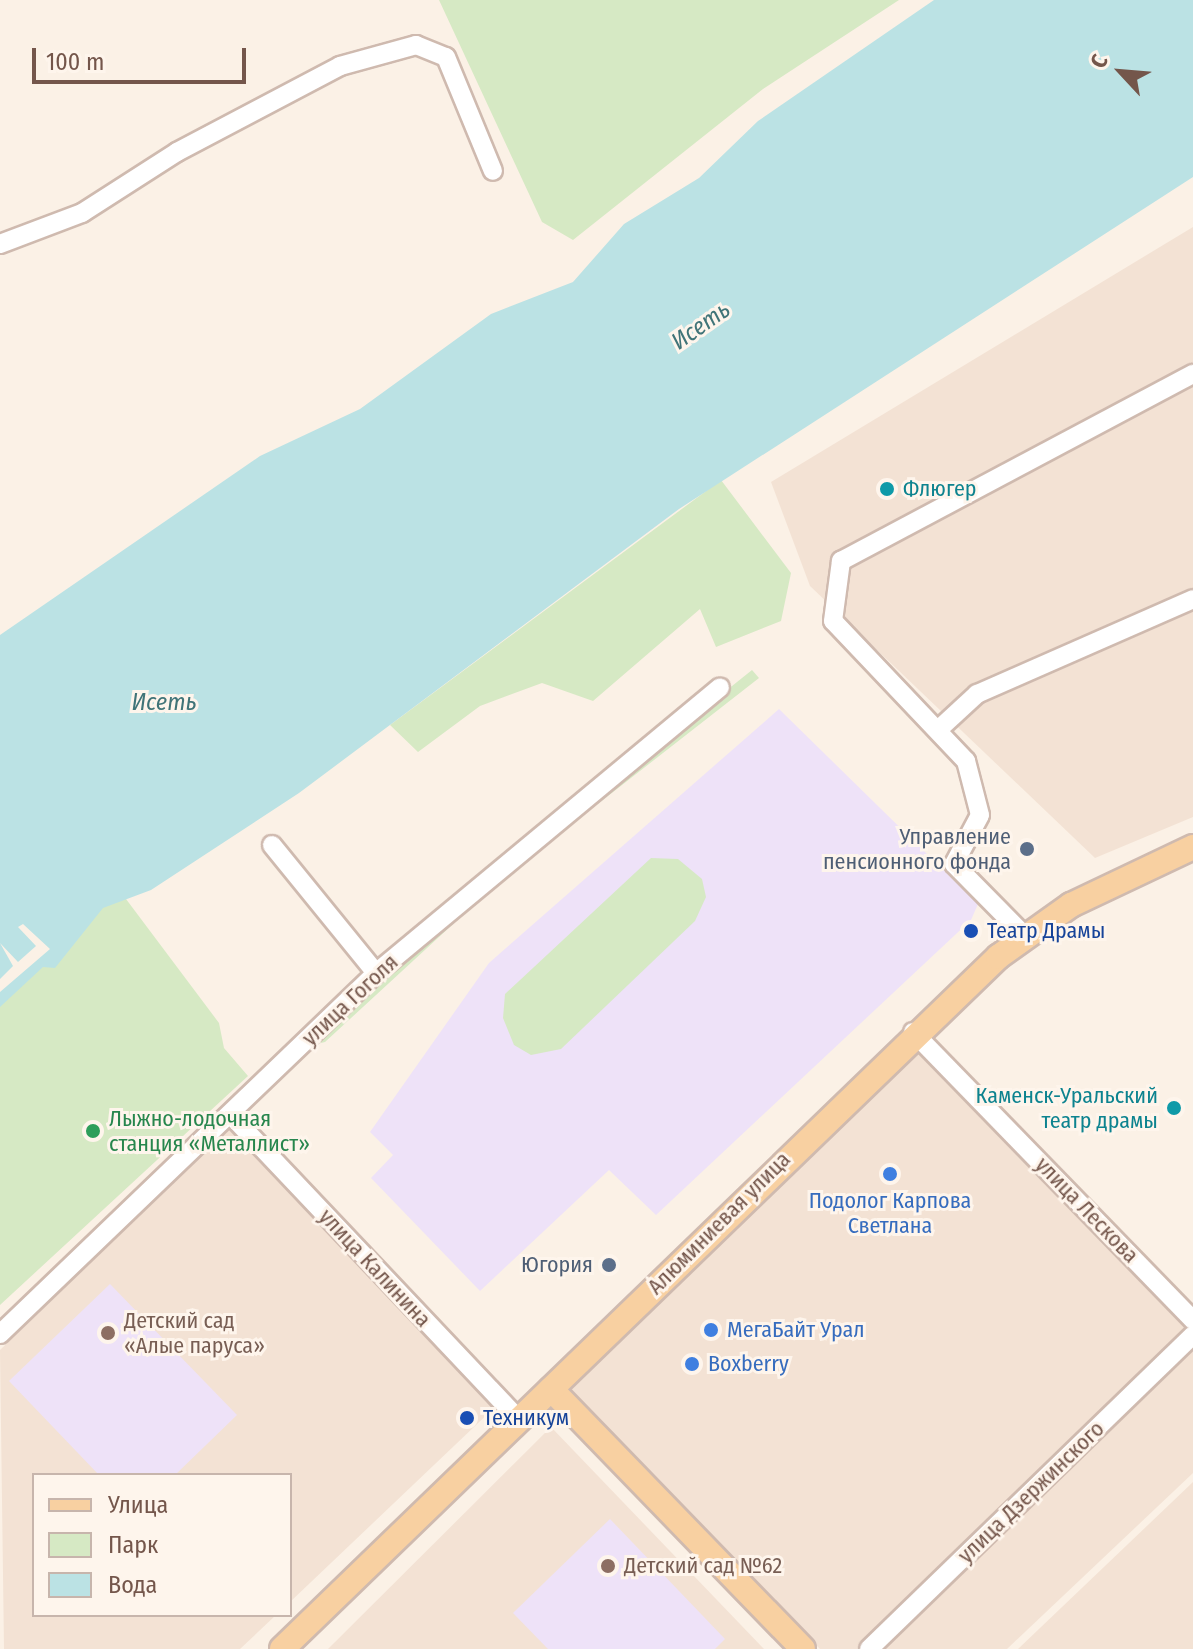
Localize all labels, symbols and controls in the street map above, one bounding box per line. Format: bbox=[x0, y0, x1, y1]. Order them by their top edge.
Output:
scale bar bbox=[36, 32, 250, 82]
north arrow bbox=[1081, 32, 1161, 112]
text: 100 m bbox=[46, 48, 104, 76]
text: С bbox=[1084, 50, 1114, 72]
water label: Исеть bbox=[666, 296, 736, 356]
place label: Флюгер bbox=[903, 476, 976, 502]
marker: Флюгер bbox=[878, 480, 896, 498]
water label: Исеть bbox=[131, 689, 197, 717]
place label: Управление пенсионного фонда bbox=[823, 823, 1011, 874]
marker: Управление пенсионного фонда bbox=[1018, 840, 1036, 858]
place label: Театр Драмы bbox=[987, 918, 1105, 944]
marker: Театр Драмы bbox=[962, 922, 980, 940]
street label: улица Гоголя bbox=[297, 949, 403, 1051]
place label: Каменск-Уральский театр драмы bbox=[976, 1082, 1158, 1134]
marker: Каменск-Уральский театр драмы bbox=[1165, 1099, 1183, 1117]
place label: Лыжно-лодочная станция «Металлист» bbox=[109, 1105, 310, 1156]
marker: Лыжно-лодочная станция «Металлист» bbox=[84, 1122, 102, 1140]
street label: Алюминиевая улица bbox=[642, 1146, 796, 1300]
street label: улица Лескова bbox=[1030, 1152, 1144, 1268]
marker: Подолог Карпова Светлана bbox=[881, 1165, 899, 1183]
place label: Подолог Карпова Светлана bbox=[809, 1187, 971, 1238]
street label: улица Калинина bbox=[314, 1203, 436, 1333]
place label: Югория bbox=[521, 1252, 593, 1278]
marker: Югория bbox=[600, 1256, 618, 1274]
place label: Детский сад «Алые паруса» bbox=[124, 1307, 265, 1358]
place label: МегаБайт Урал bbox=[727, 1317, 865, 1343]
marker: МегаБайт Урал bbox=[702, 1321, 720, 1339]
marker: Детский сад «Алые паруса» bbox=[99, 1324, 117, 1342]
place label: Boxberry bbox=[708, 1351, 789, 1377]
marker: Boxberry bbox=[683, 1355, 701, 1373]
place label: Техникум bbox=[483, 1405, 569, 1431]
marker: Техникум bbox=[458, 1409, 476, 1427]
street label: улица Дзержинского bbox=[952, 1416, 1110, 1568]
legend bbox=[32, 1473, 292, 1617]
text: Улица bbox=[108, 1491, 168, 1519]
text: Парк bbox=[108, 1531, 158, 1559]
place label: Детский сад №62 bbox=[624, 1553, 782, 1579]
marker: Детский сад №62 bbox=[599, 1557, 617, 1575]
text: Вода bbox=[108, 1571, 157, 1599]

